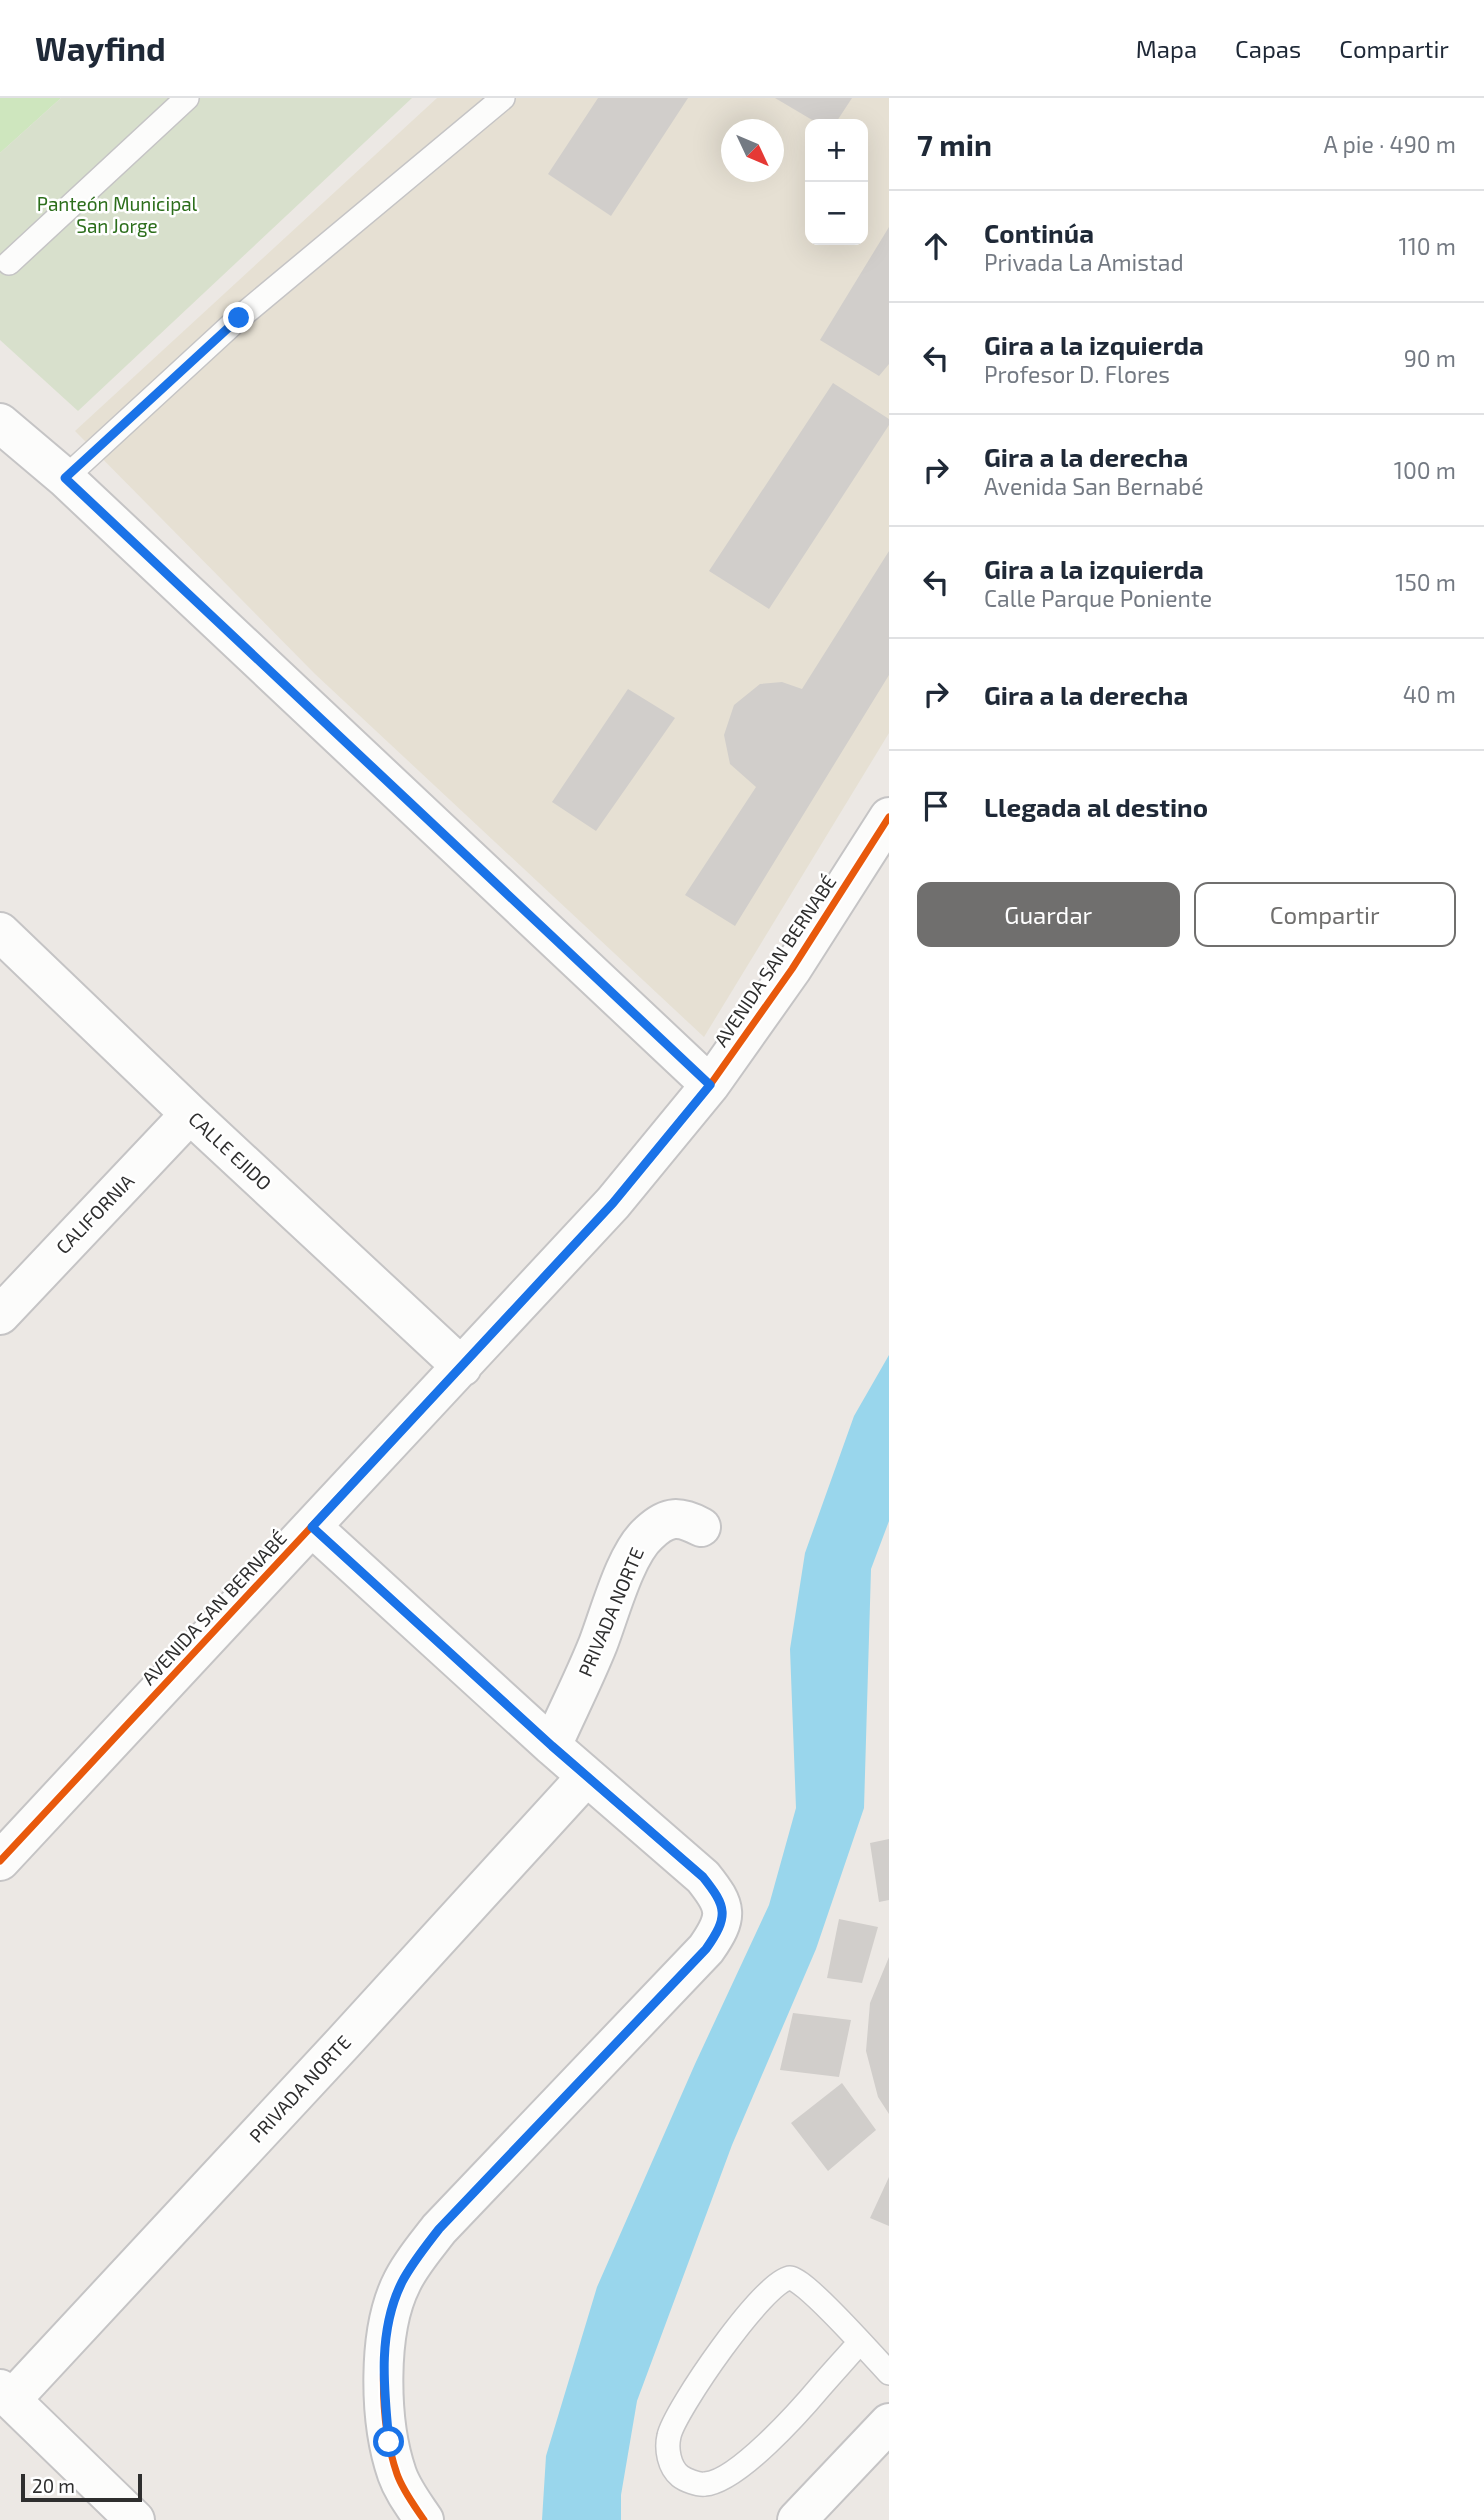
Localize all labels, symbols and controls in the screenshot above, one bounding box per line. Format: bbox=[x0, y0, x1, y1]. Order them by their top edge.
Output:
text: Wayfind bbox=[35, 28, 166, 68]
text: Mapa bbox=[1136, 34, 1197, 63]
text: Capas bbox=[1235, 34, 1301, 63]
text: Compartir bbox=[1339, 34, 1449, 63]
north arrow bbox=[721, 119, 784, 182]
map controls bbox=[805, 119, 868, 245]
button: + bbox=[805, 119, 868, 182]
text: 7 min bbox=[917, 126, 992, 162]
text: A pie · 490 m bbox=[1324, 130, 1456, 158]
button: − bbox=[805, 182, 868, 245]
park label: Panteón Municipal San Jorge bbox=[37, 192, 198, 237]
text: Continúa bbox=[984, 217, 1094, 248]
icon: ahead bbox=[917, 227, 955, 265]
text: 110 m bbox=[1399, 232, 1456, 260]
text: Privada La Amistad bbox=[984, 248, 1184, 276]
route end bbox=[223, 302, 254, 333]
text: Gira a la izquierda bbox=[984, 329, 1204, 360]
icon: left bbox=[917, 339, 955, 377]
text: 90 m bbox=[1404, 344, 1456, 372]
text: Profesor D. Flores bbox=[984, 360, 1170, 388]
text: Gira a la derecha bbox=[984, 441, 1188, 472]
icon: right bbox=[917, 451, 955, 489]
text: 100 m bbox=[1394, 456, 1456, 484]
text: Avenida San Bernabé bbox=[984, 472, 1204, 500]
text: Gira a la izquierda bbox=[984, 553, 1204, 584]
icon: left bbox=[917, 563, 955, 601]
text: 150 m bbox=[1395, 568, 1456, 596]
text: Calle Parque Poniente bbox=[984, 584, 1212, 612]
icon: right bbox=[917, 675, 955, 713]
text: Gira a la derecha bbox=[984, 679, 1188, 710]
text: 40 m bbox=[1403, 680, 1456, 708]
icon: arrive bbox=[917, 787, 955, 825]
text: Llegada al destino bbox=[984, 791, 1208, 822]
street label: AVENIDA SAN BERNABÉ bbox=[709, 871, 841, 1051]
button: Guardar bbox=[917, 882, 1180, 947]
button: Compartir bbox=[1194, 882, 1456, 947]
street label: CALLE EJIDO bbox=[184, 1107, 276, 1195]
street label: CALIFORNIA bbox=[51, 1169, 139, 1258]
street label: AVENIDA SAN BERNABÉ bbox=[136, 1526, 291, 1689]
street label: PRIVADA NORTE bbox=[573, 1544, 648, 1680]
street label: PRIVADA NORTE bbox=[244, 2030, 355, 2147]
route start bbox=[373, 2426, 404, 2457]
scale bar bbox=[21, 2471, 142, 2503]
text: 20 m bbox=[32, 2474, 75, 2497]

